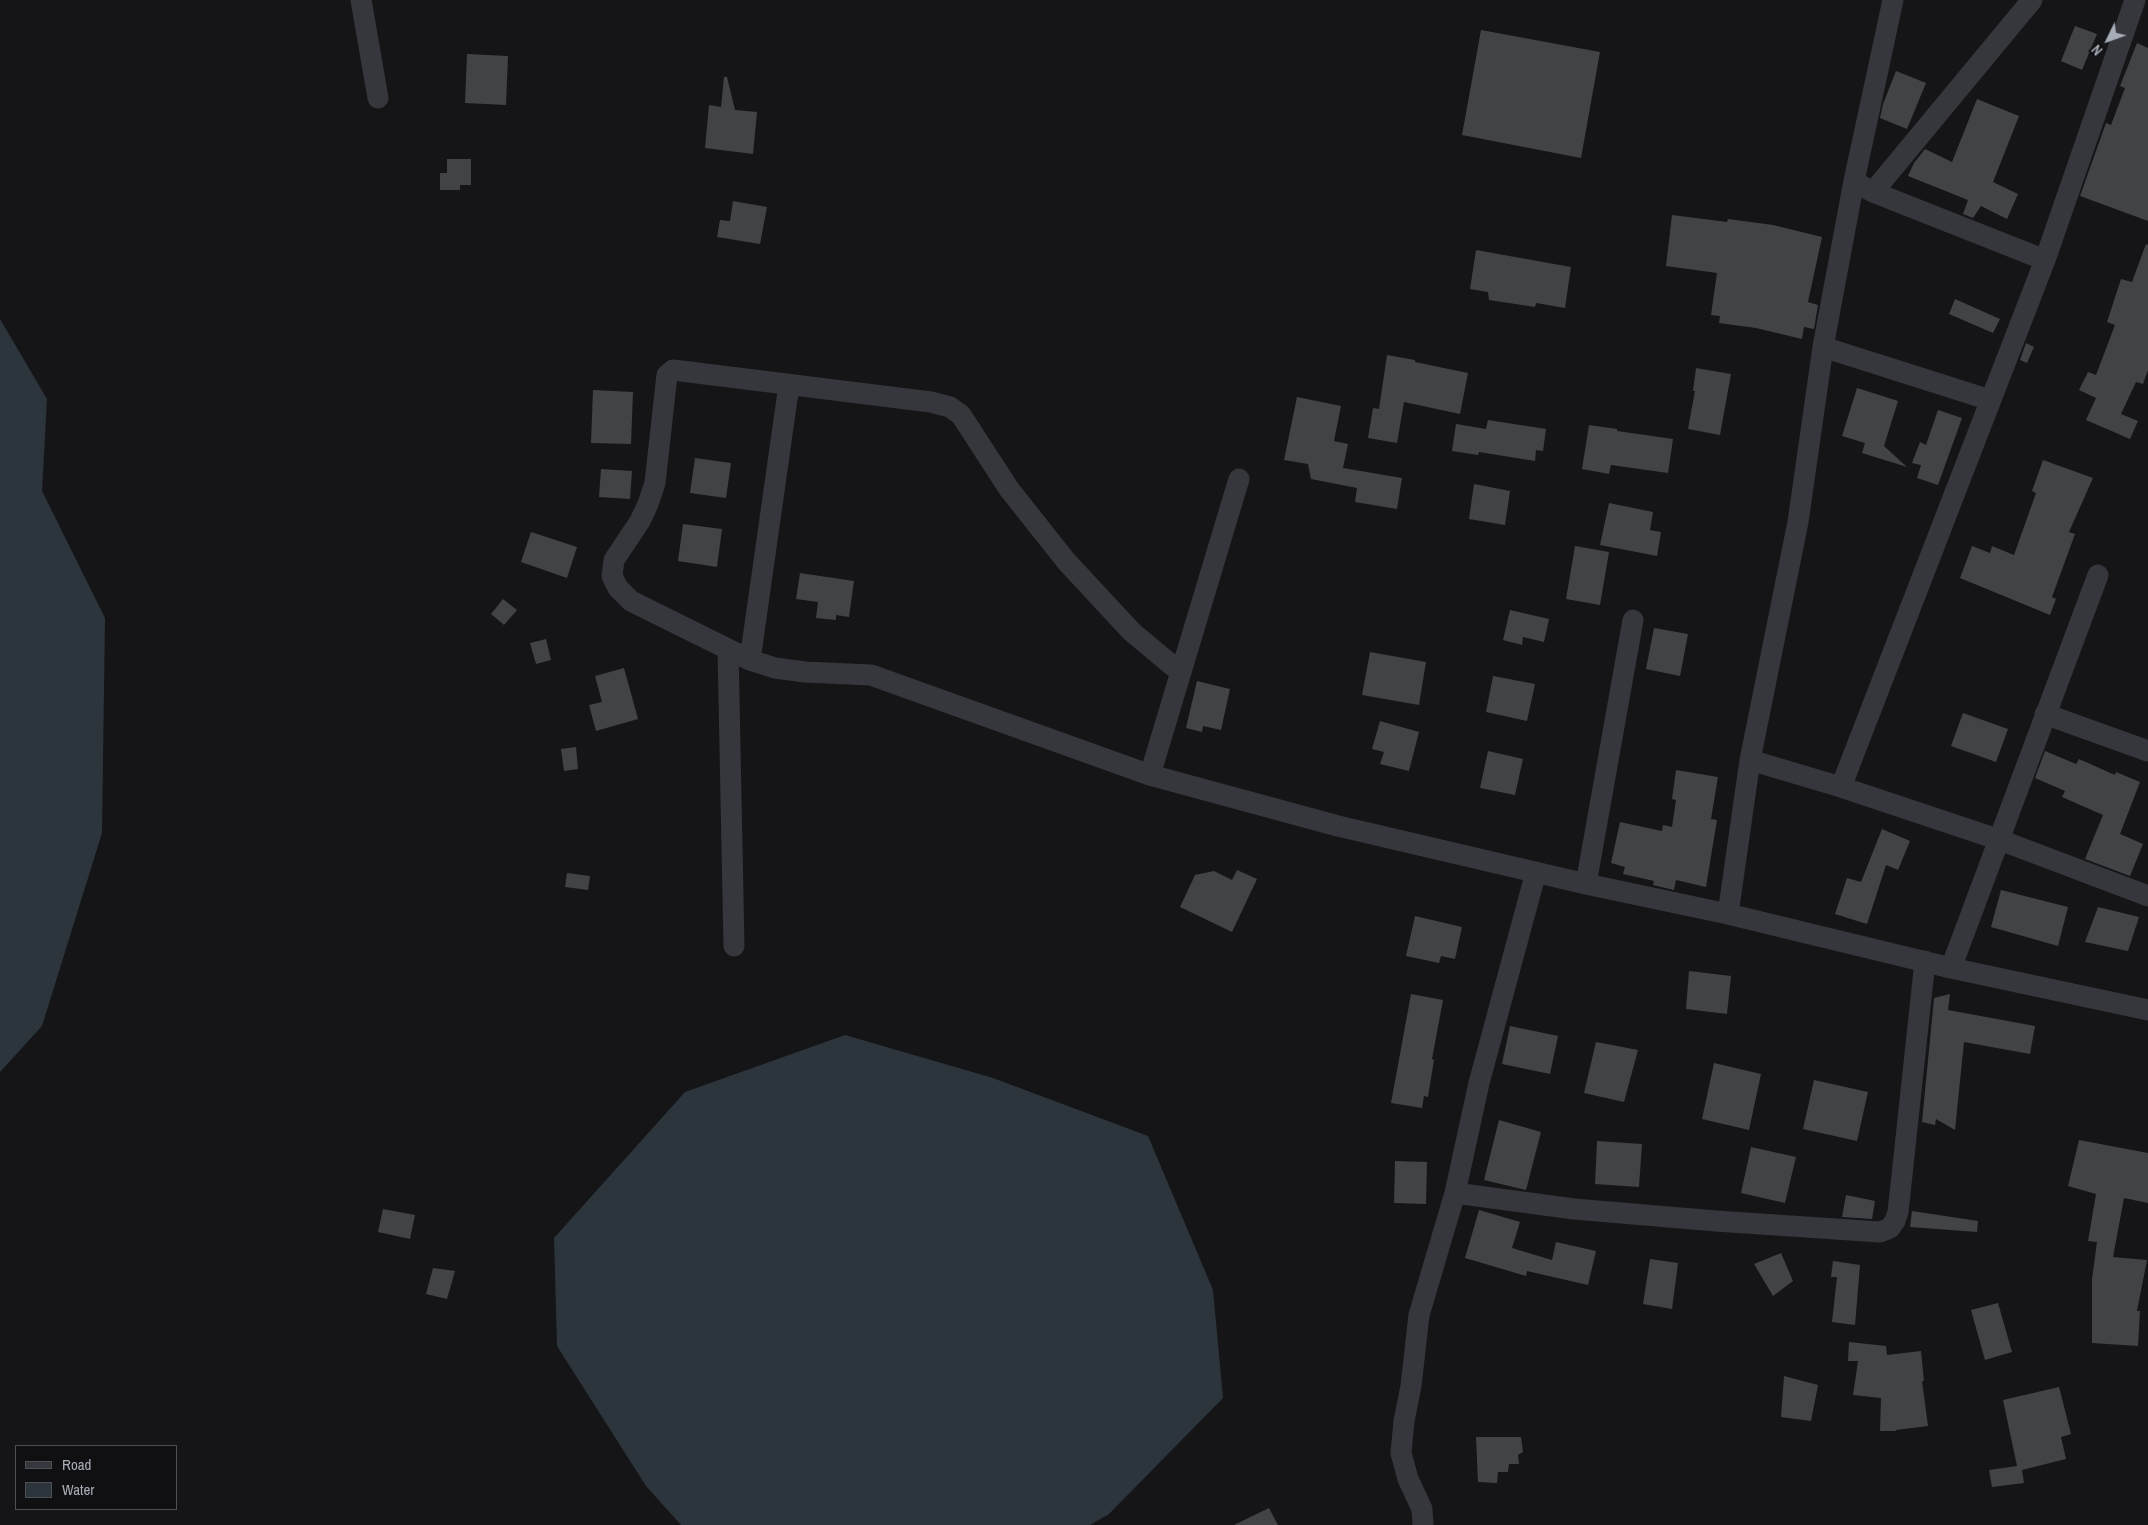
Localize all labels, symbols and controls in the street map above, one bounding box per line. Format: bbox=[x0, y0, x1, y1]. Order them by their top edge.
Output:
north arrow bbox=[2083, 15, 2133, 65]
text: N bbox=[2087, 41, 2106, 59]
legend bbox=[15, 1445, 178, 1510]
text: Road bbox=[62, 1454, 91, 1475]
text: Water bbox=[62, 1479, 94, 1500]

